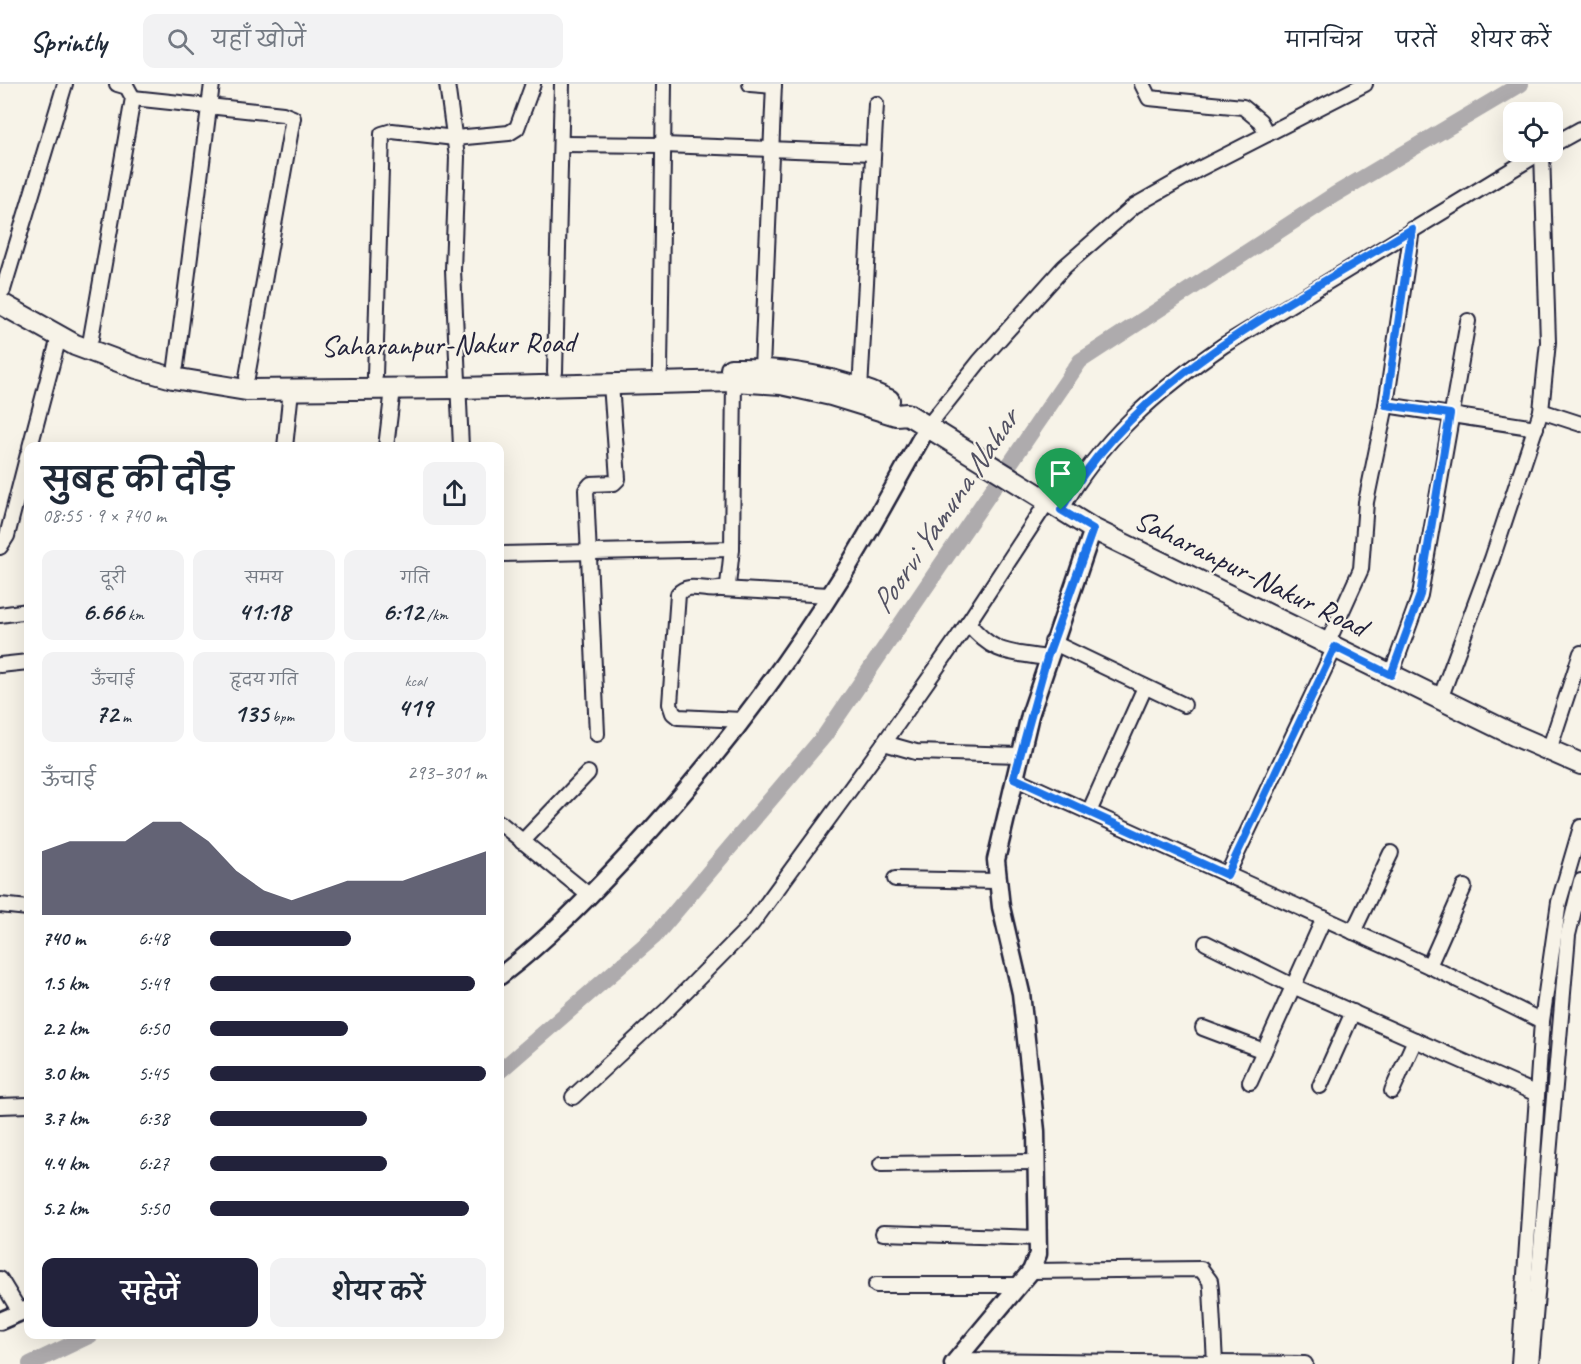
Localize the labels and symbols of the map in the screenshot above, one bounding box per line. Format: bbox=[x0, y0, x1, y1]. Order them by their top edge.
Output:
street label: Saharanpur-Nakur Road bbox=[321, 323, 580, 365]
water label: Poorvi Yamuna Nahar bbox=[861, 397, 1031, 621]
pin bbox=[1035, 448, 1086, 510]
street label: Saharanpur-Nakur Road bbox=[1128, 500, 1377, 648]

